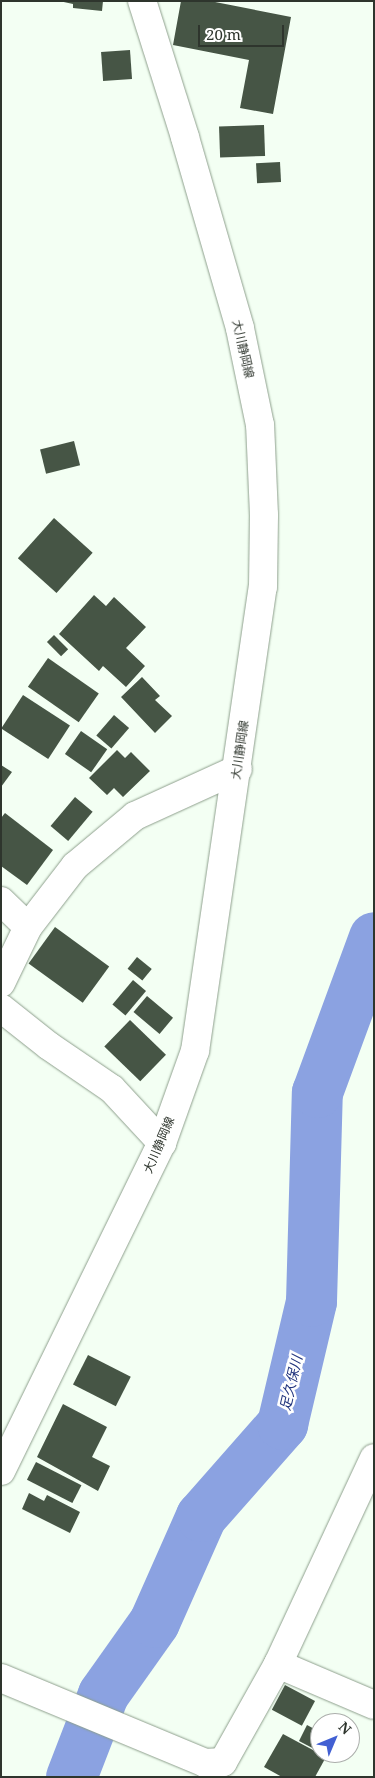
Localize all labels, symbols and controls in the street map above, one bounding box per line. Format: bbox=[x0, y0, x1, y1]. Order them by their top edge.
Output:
scale bar bbox=[200, 15, 286, 47]
text: 20 m bbox=[206, 24, 241, 44]
street label: 大川静岡線 bbox=[229, 318, 257, 380]
street label: 大川静岡線 bbox=[229, 719, 251, 781]
street label: 大川静岡線 bbox=[141, 1115, 177, 1175]
water label: 足久保川 bbox=[277, 1354, 305, 1412]
north arrow bbox=[310, 1713, 360, 1763]
text: N bbox=[335, 1717, 356, 1738]

